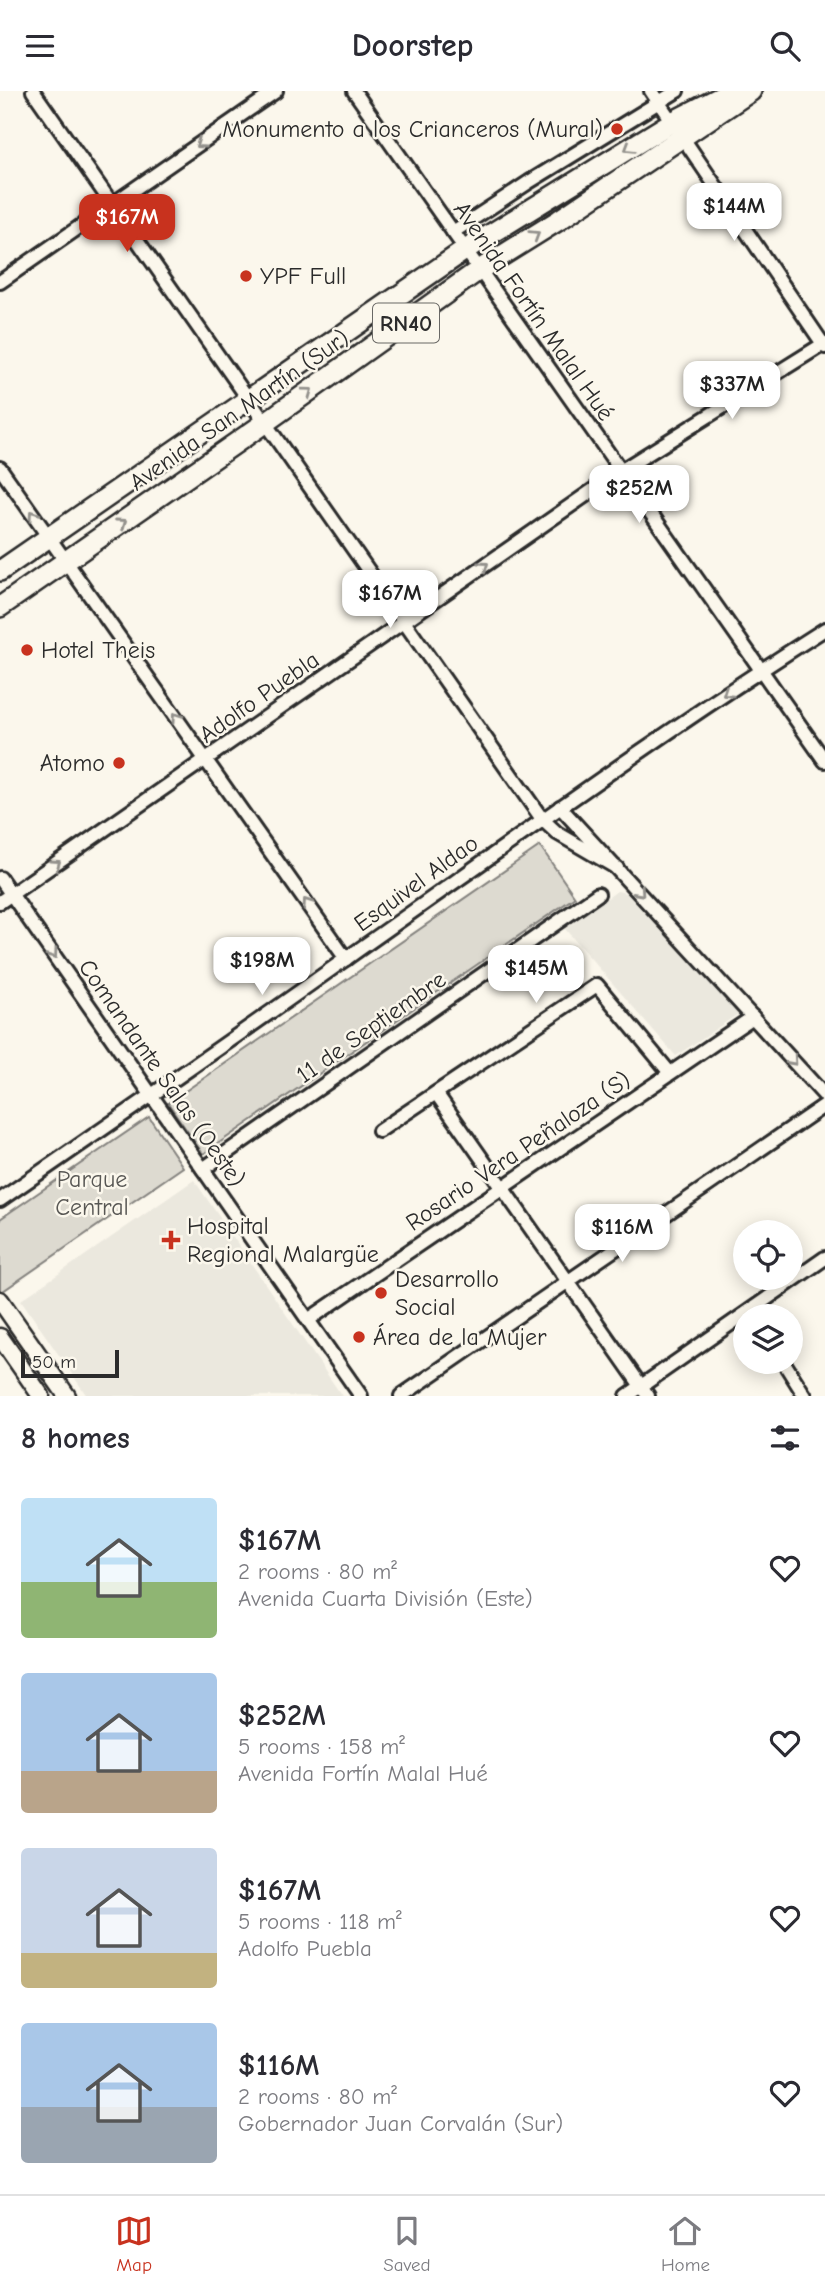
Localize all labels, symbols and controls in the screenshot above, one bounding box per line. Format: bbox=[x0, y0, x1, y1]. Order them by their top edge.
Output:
icon: menu bbox=[21, 27, 59, 65]
text: Doorstep bbox=[352, 27, 473, 64]
icon: search bbox=[766, 27, 804, 65]
place label: Monumento a los Crianceros (Mural) bbox=[222, 115, 603, 143]
marker: Monumento a los Crianceros (Mural) bbox=[609, 121, 625, 137]
one-way arrow bbox=[195, 136, 208, 148]
one-way arrow bbox=[624, 140, 637, 153]
pin: $144M bbox=[685, 183, 783, 243]
text: $144M bbox=[703, 192, 765, 219]
pin: $167M bbox=[78, 195, 176, 254]
street label: Avenida Fortín Malal Hué bbox=[448, 196, 620, 426]
text: $167M bbox=[95, 203, 159, 230]
one-way arrow bbox=[528, 230, 541, 243]
place label: YPF Full bbox=[260, 262, 346, 290]
marker: YPF Full bbox=[238, 268, 254, 284]
road number: RN40 bbox=[373, 304, 439, 343]
street label: Avenida San Martín (Sur) bbox=[124, 324, 354, 496]
pin: $337M bbox=[683, 361, 781, 421]
text: $337M bbox=[699, 370, 765, 397]
one-way arrow bbox=[300, 388, 313, 400]
pin: $252M bbox=[590, 465, 688, 525]
text: $252M bbox=[605, 474, 673, 501]
one-way arrow bbox=[28, 509, 41, 522]
one-way arrow bbox=[114, 519, 127, 531]
one-way arrow bbox=[476, 562, 489, 574]
pin: $167M bbox=[341, 571, 439, 630]
text: $167M bbox=[358, 579, 422, 606]
place label: Hotel Theis bbox=[41, 636, 155, 664]
marker: Hotel Theis bbox=[19, 642, 35, 658]
street label: Adolfo Puebla bbox=[194, 645, 324, 749]
one-way arrow bbox=[722, 685, 735, 697]
one-way arrow bbox=[172, 712, 184, 725]
place label: Atomo bbox=[40, 749, 105, 777]
marker: Atomo bbox=[111, 755, 127, 771]
street label: Esquivel Aldao bbox=[349, 829, 483, 937]
one-way arrow bbox=[48, 860, 61, 872]
one-way arrow bbox=[632, 884, 644, 897]
one-way arrow bbox=[303, 898, 315, 911]
pin: $198M bbox=[213, 937, 311, 997]
one-way arrow bbox=[45, 946, 57, 959]
text: $198M bbox=[229, 946, 295, 973]
pin: $145M bbox=[487, 946, 585, 1005]
street label: Comandante Salas (Oeste) bbox=[73, 954, 251, 1192]
text: $145M bbox=[504, 954, 568, 981]
street label: 11 de Septiembre bbox=[291, 965, 451, 1089]
one-way arrow bbox=[785, 1053, 797, 1066]
street label: Rosario Vera Peñaloza (S) bbox=[400, 1065, 636, 1237]
park label: Parque Central bbox=[55, 1165, 129, 1221]
pin: $116M bbox=[573, 1205, 671, 1264]
place label: Hospital Regional Malargüe bbox=[187, 1212, 379, 1268]
text: $116M bbox=[591, 1213, 653, 1240]
map controls bbox=[733, 1220, 803, 1374]
button: locate bbox=[733, 1220, 803, 1290]
marker: Hospital Regional Malargüe bbox=[161, 1230, 181, 1250]
place label: Desarrollo Social bbox=[395, 1265, 499, 1321]
marker: Desarrollo Social bbox=[373, 1285, 389, 1301]
button: layers bbox=[733, 1304, 803, 1374]
place label: Área de la Mujer bbox=[373, 1323, 547, 1351]
marker: Área de la Mujer bbox=[351, 1329, 367, 1345]
scale bar bbox=[21, 1347, 119, 1379]
text: 50 m bbox=[32, 1351, 76, 1373]
icon: filters bbox=[766, 1419, 804, 1457]
text: 8 homes bbox=[21, 1421, 130, 1456]
text: $167M bbox=[238, 1523, 321, 1558]
icon: home bbox=[77, 1526, 161, 1610]
icon: heart bbox=[766, 1549, 804, 1587]
text: 2 rooms · 80 m² bbox=[238, 1558, 397, 1585]
text: Avenida Cuarta División (Este) bbox=[238, 1585, 533, 1612]
text: $252M bbox=[238, 1698, 326, 1733]
icon: home bbox=[77, 1701, 161, 1785]
icon: heart bbox=[766, 1724, 804, 1762]
text: 5 rooms · 158 m² bbox=[238, 1733, 405, 1760]
text: Avenida Fortín Malal Hué bbox=[238, 1760, 488, 1787]
text: $167M bbox=[238, 1873, 321, 1908]
icon: home bbox=[77, 1876, 161, 1960]
icon: heart bbox=[766, 1899, 804, 1937]
text: 5 rooms · 118 m² bbox=[238, 1908, 402, 1935]
text: Adolfo Puebla bbox=[238, 1935, 372, 1962]
text: $116M bbox=[238, 2048, 320, 2083]
icon: home bbox=[77, 2051, 161, 2135]
icon: heart bbox=[766, 2074, 804, 2112]
text: 2 rooms · 80 m² bbox=[238, 2083, 397, 2110]
text: Gobernador Juan Corvalán (Sur) bbox=[238, 2110, 563, 2137]
tab: Map bbox=[115, 2212, 153, 2276]
tab: Saved bbox=[383, 2212, 431, 2276]
tab: Home bbox=[661, 2212, 710, 2276]

